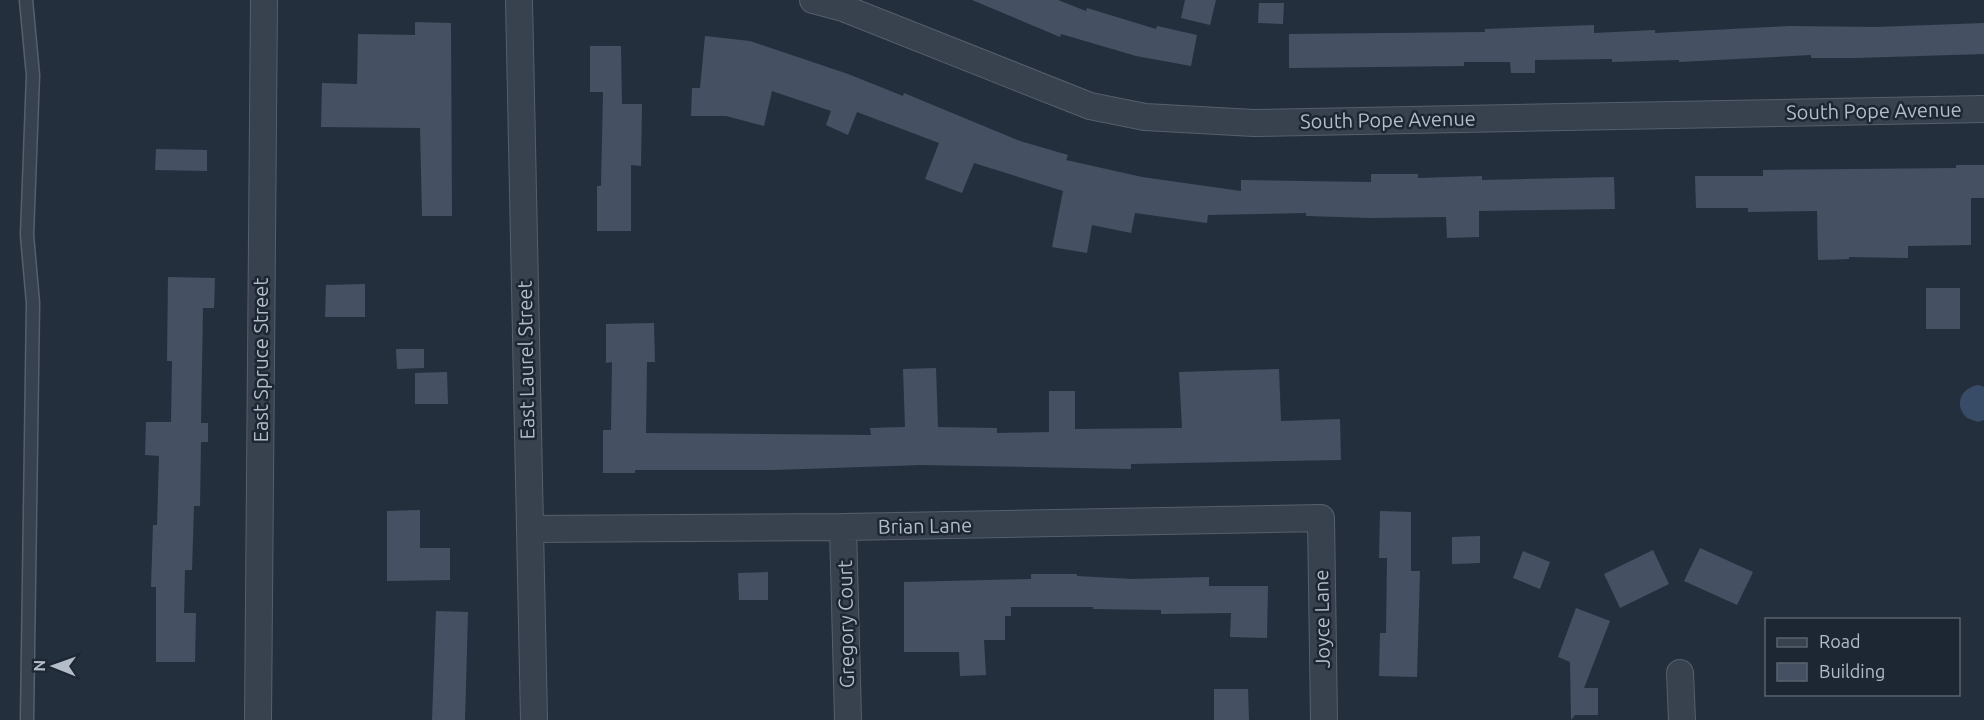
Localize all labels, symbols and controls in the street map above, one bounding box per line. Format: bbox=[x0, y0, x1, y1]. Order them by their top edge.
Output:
street label: South Pope Avenue bbox=[1786, 97, 1962, 124]
street label: South Pope Avenue bbox=[1300, 106, 1476, 133]
street label: East Spruce Street bbox=[249, 278, 272, 442]
street label: East Laurel Street bbox=[513, 280, 538, 440]
street label: Brian Lane bbox=[878, 513, 972, 538]
street label: Gregory Court bbox=[833, 560, 858, 688]
street label: Joyce Lane bbox=[1309, 569, 1334, 669]
legend bbox=[1765, 618, 1960, 696]
text: Road bbox=[1819, 631, 1861, 651]
north arrow bbox=[24, 636, 84, 696]
text: N bbox=[30, 660, 48, 672]
text: Building bbox=[1819, 661, 1885, 681]

